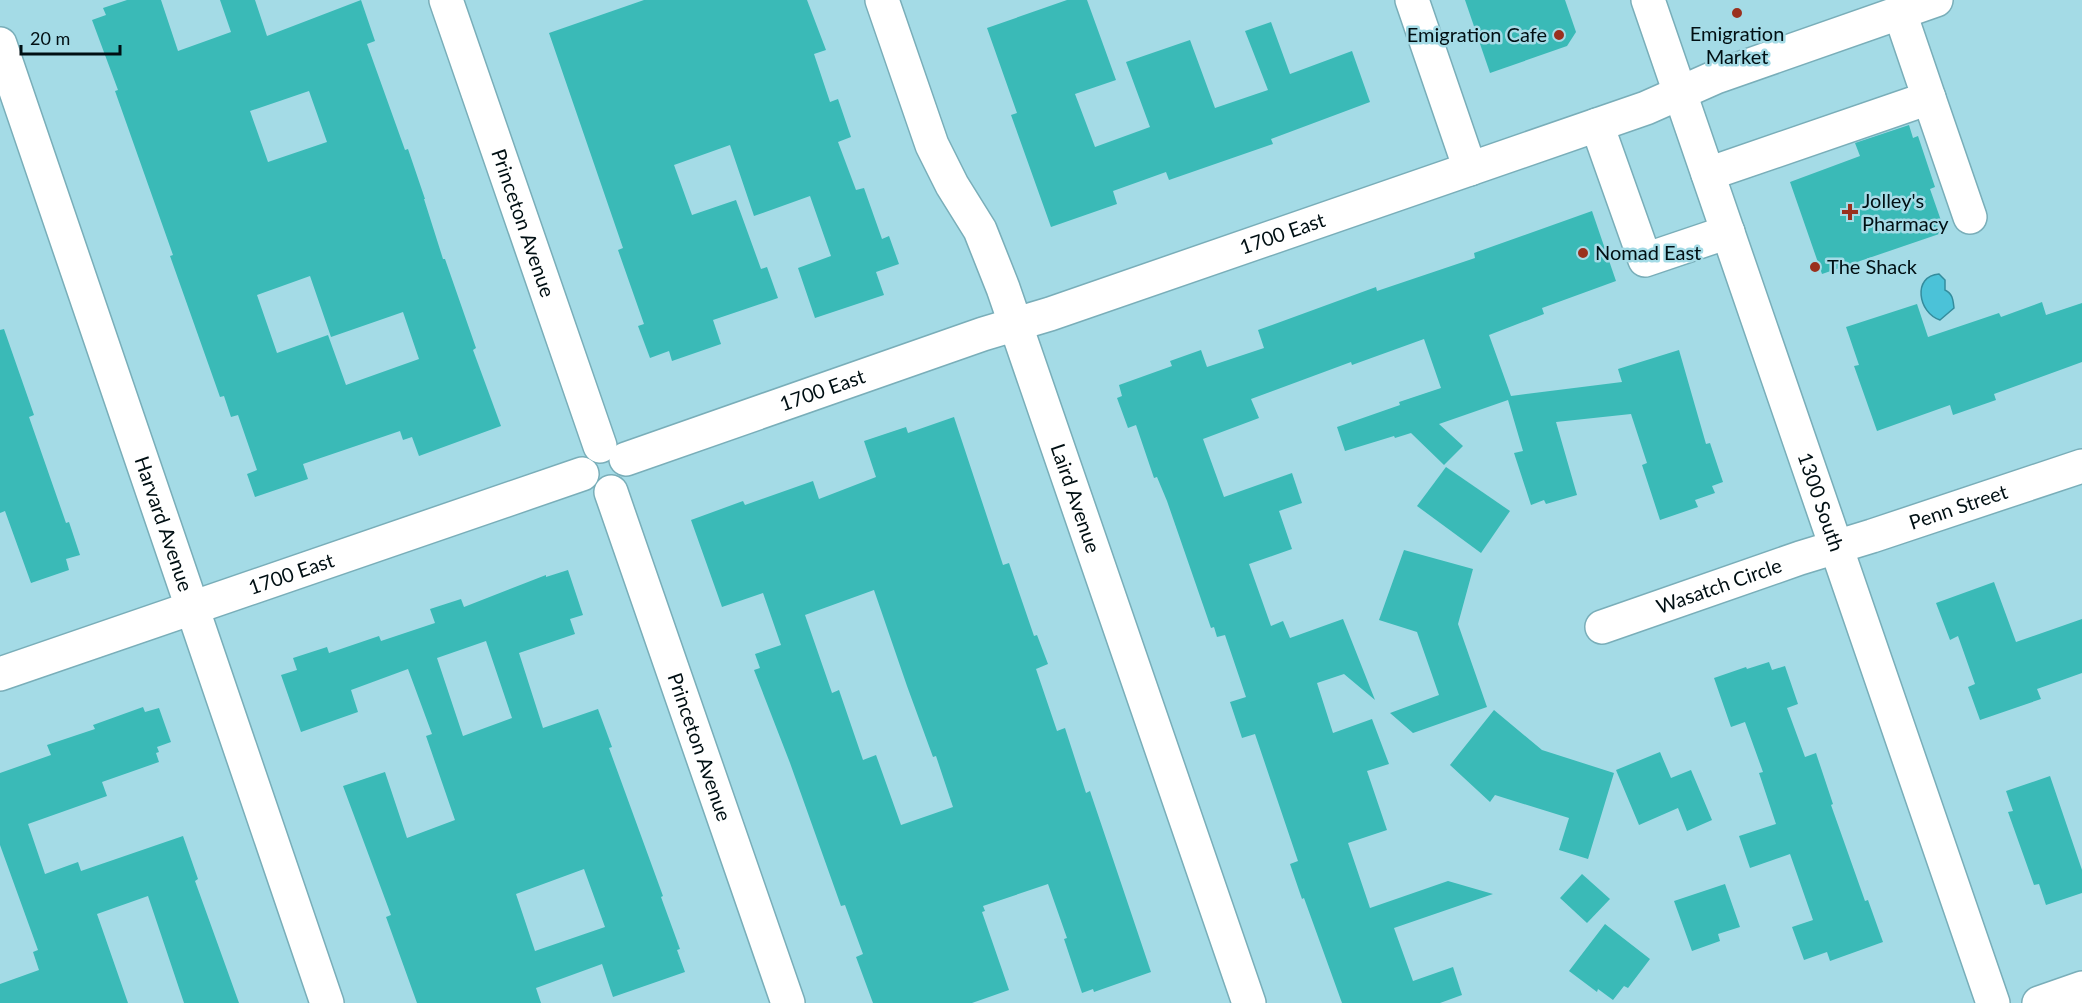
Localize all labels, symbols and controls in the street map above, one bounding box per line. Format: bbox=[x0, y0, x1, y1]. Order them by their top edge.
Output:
marker: Emigration Market bbox=[1730, 6, 1744, 20]
scale bar bbox=[21, 18, 120, 56]
place label: Emigration Market bbox=[1690, 21, 1784, 68]
place label: Emigration Cafe bbox=[1407, 22, 1547, 46]
text: 20 m bbox=[30, 27, 70, 49]
marker: Emigration Cafe bbox=[1552, 28, 1566, 42]
street label: Princeton Avenue bbox=[487, 145, 561, 300]
place label: Jolley's Pharmacy bbox=[1862, 188, 1949, 235]
marker: Jolley's Pharmacy bbox=[1843, 205, 1857, 219]
street label: 1700 East bbox=[1236, 207, 1328, 259]
place label: Nomad East bbox=[1595, 240, 1701, 264]
marker: Nomad East bbox=[1576, 246, 1590, 260]
place label: The Shack bbox=[1827, 254, 1918, 278]
marker: The Shack bbox=[1808, 260, 1822, 274]
street label: 1700 East bbox=[776, 363, 868, 415]
street label: Laird Avenue bbox=[1046, 440, 1106, 556]
street label: 1300 South bbox=[1794, 449, 1850, 554]
street label: Harvard Avenue bbox=[130, 453, 199, 594]
street label: Penn Street bbox=[1906, 479, 2010, 534]
street label: 1700 East bbox=[245, 547, 337, 599]
street label: Wasatch Circle bbox=[1653, 552, 1785, 618]
street label: Princeton Avenue bbox=[664, 669, 737, 824]

